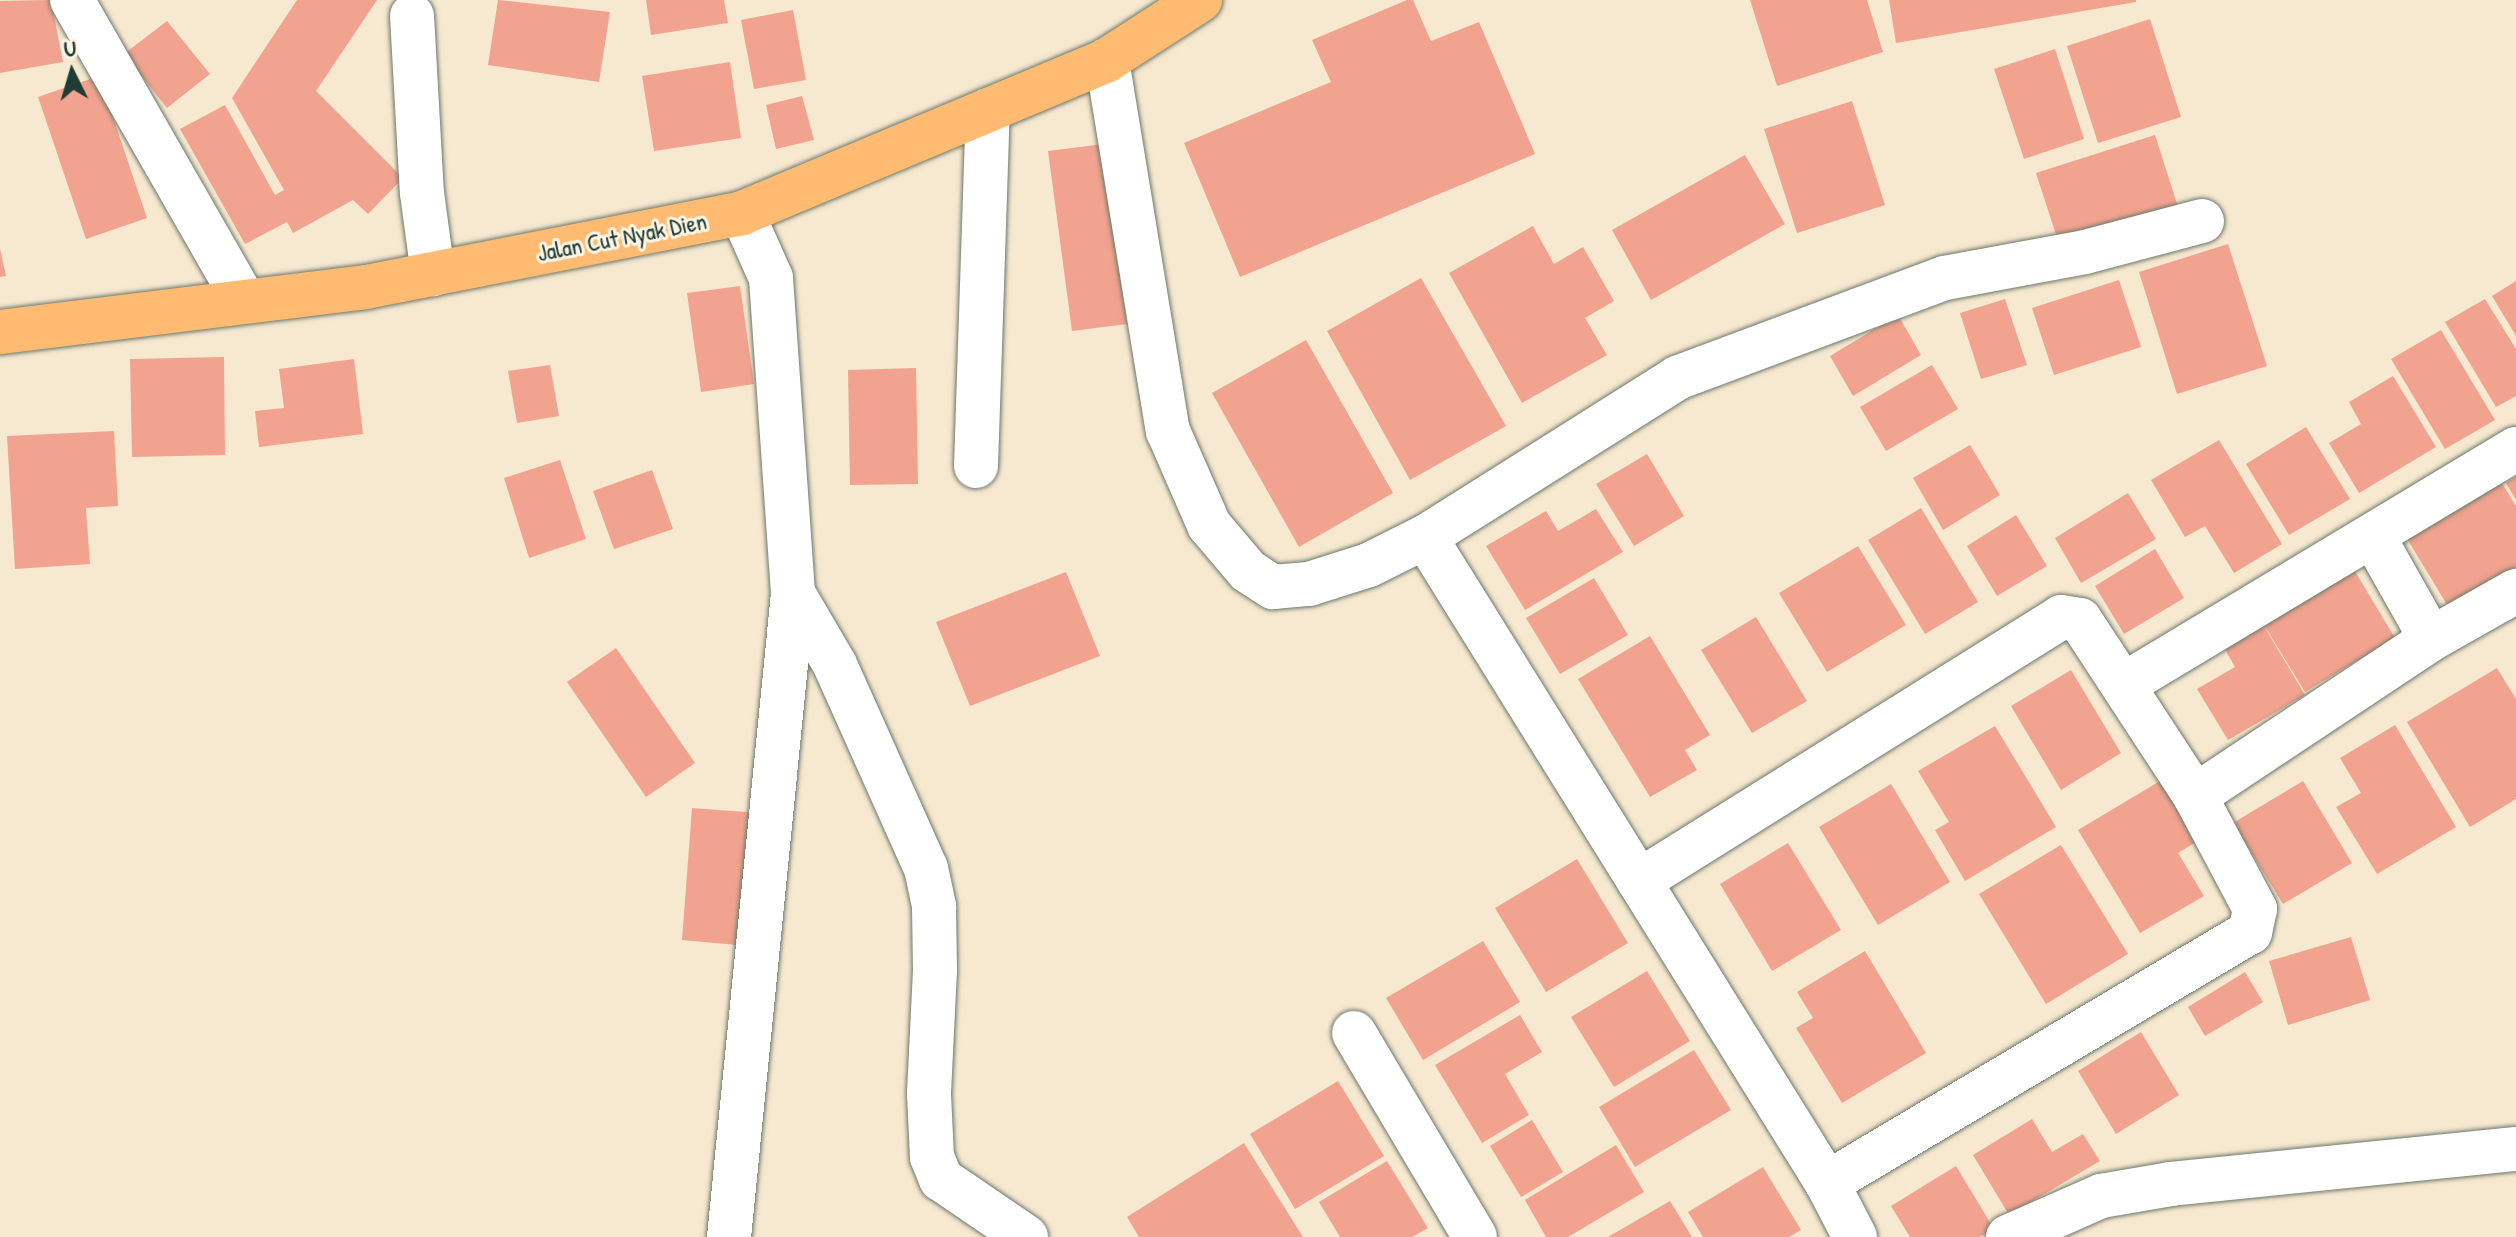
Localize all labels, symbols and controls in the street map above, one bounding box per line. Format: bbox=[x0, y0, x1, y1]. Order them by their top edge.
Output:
north arrow bbox=[32, 32, 112, 112]
text: U bbox=[63, 33, 77, 64]
street label: Jalan Cut Nyak Dien bbox=[535, 206, 709, 268]

